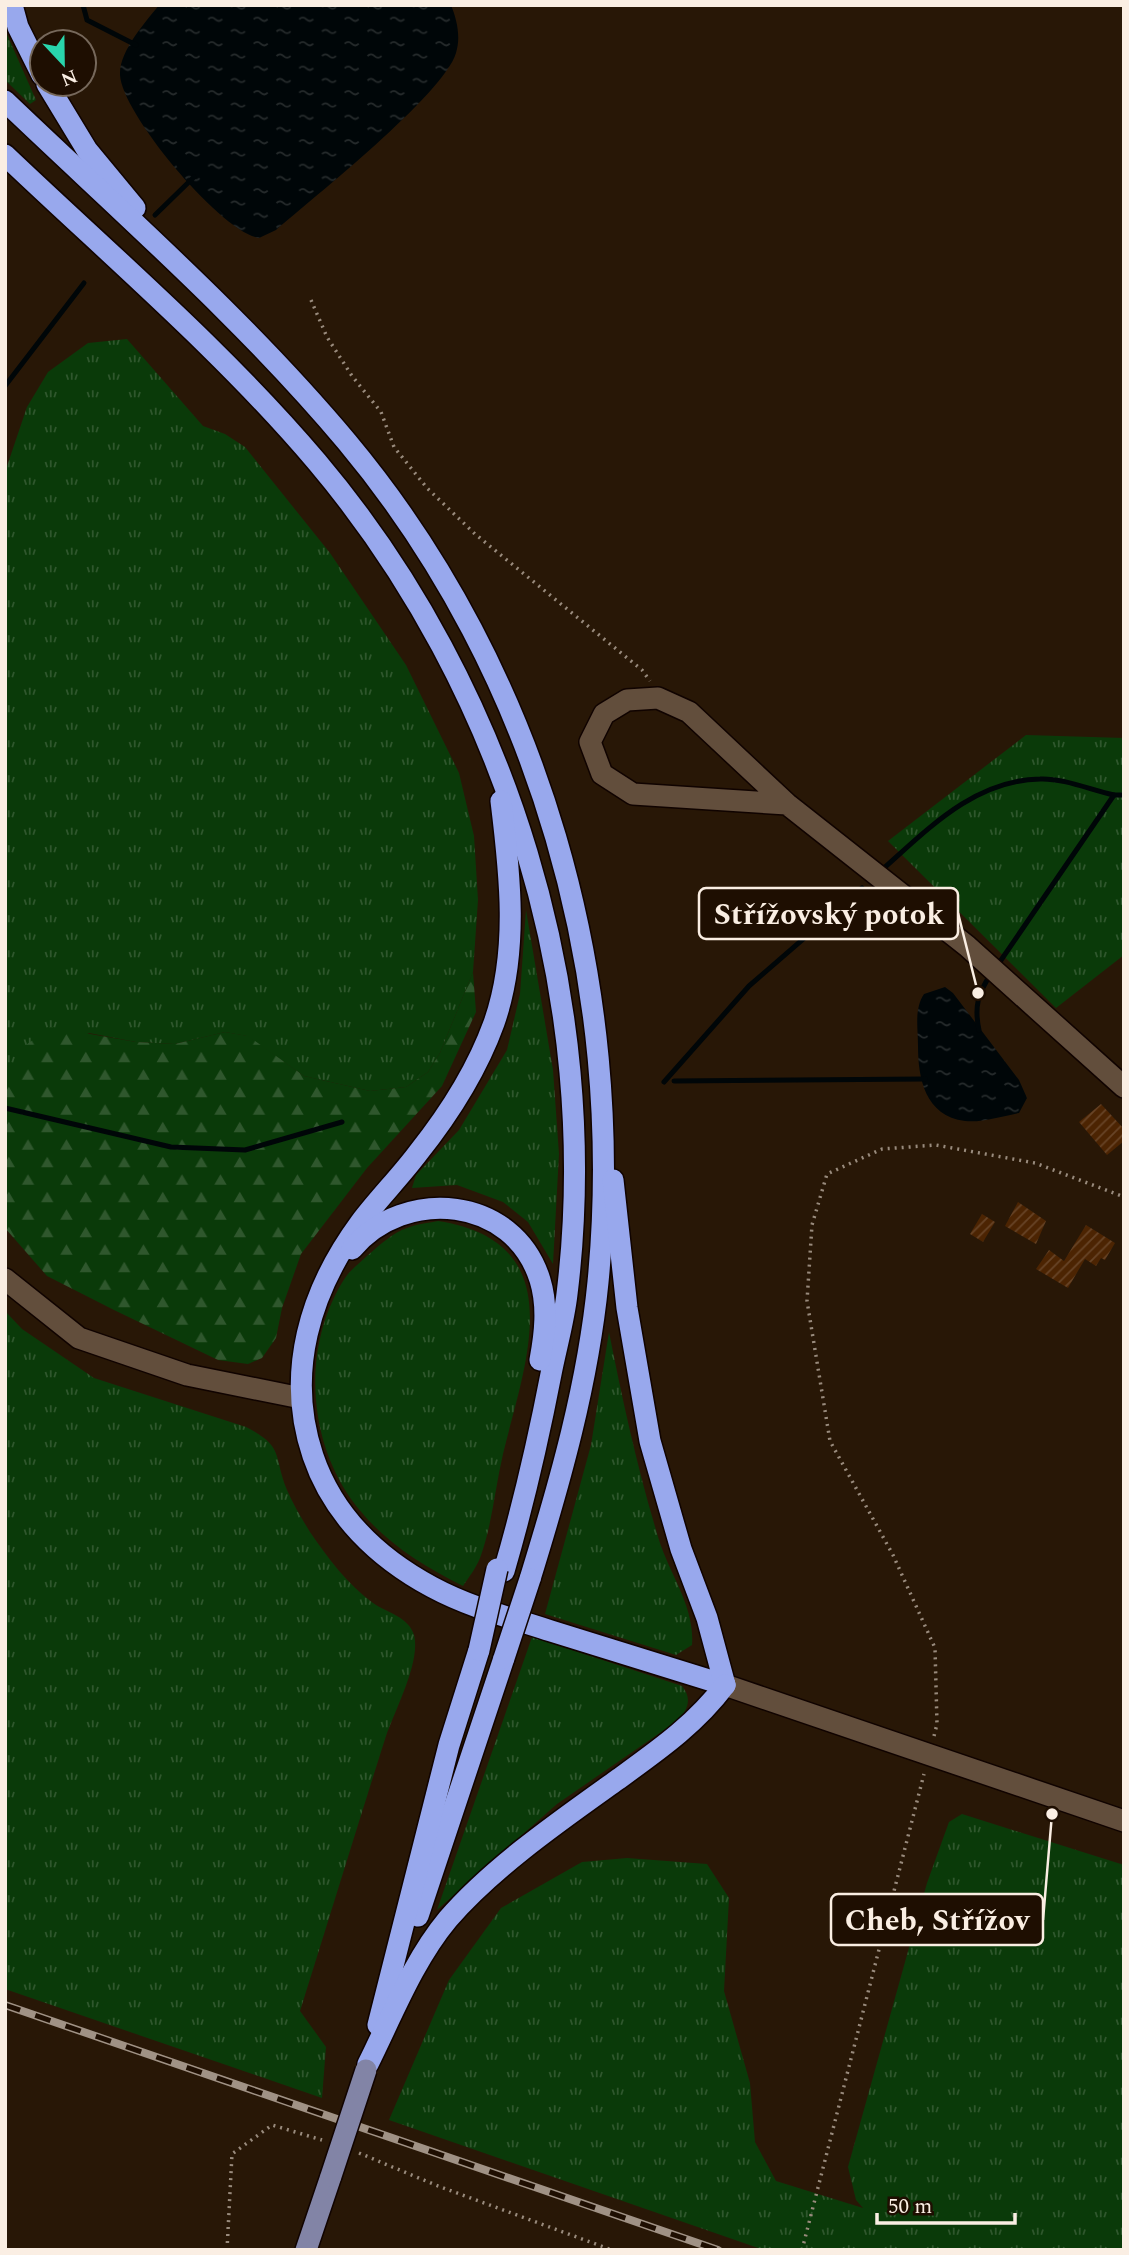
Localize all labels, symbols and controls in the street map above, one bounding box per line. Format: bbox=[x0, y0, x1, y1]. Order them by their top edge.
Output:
north arrow bbox=[28, 28, 98, 98]
text: N bbox=[56, 61, 81, 94]
callout: Střížovský potok bbox=[699, 888, 958, 939]
text: Střížovský potok bbox=[714, 892, 944, 938]
callout: Cheb, Střížov bbox=[831, 1894, 1043, 1945]
text: Cheb, Střížov bbox=[845, 1898, 1031, 1944]
scale bar bbox=[877, 2182, 1015, 2226]
text: 50 m bbox=[888, 2191, 932, 2223]

